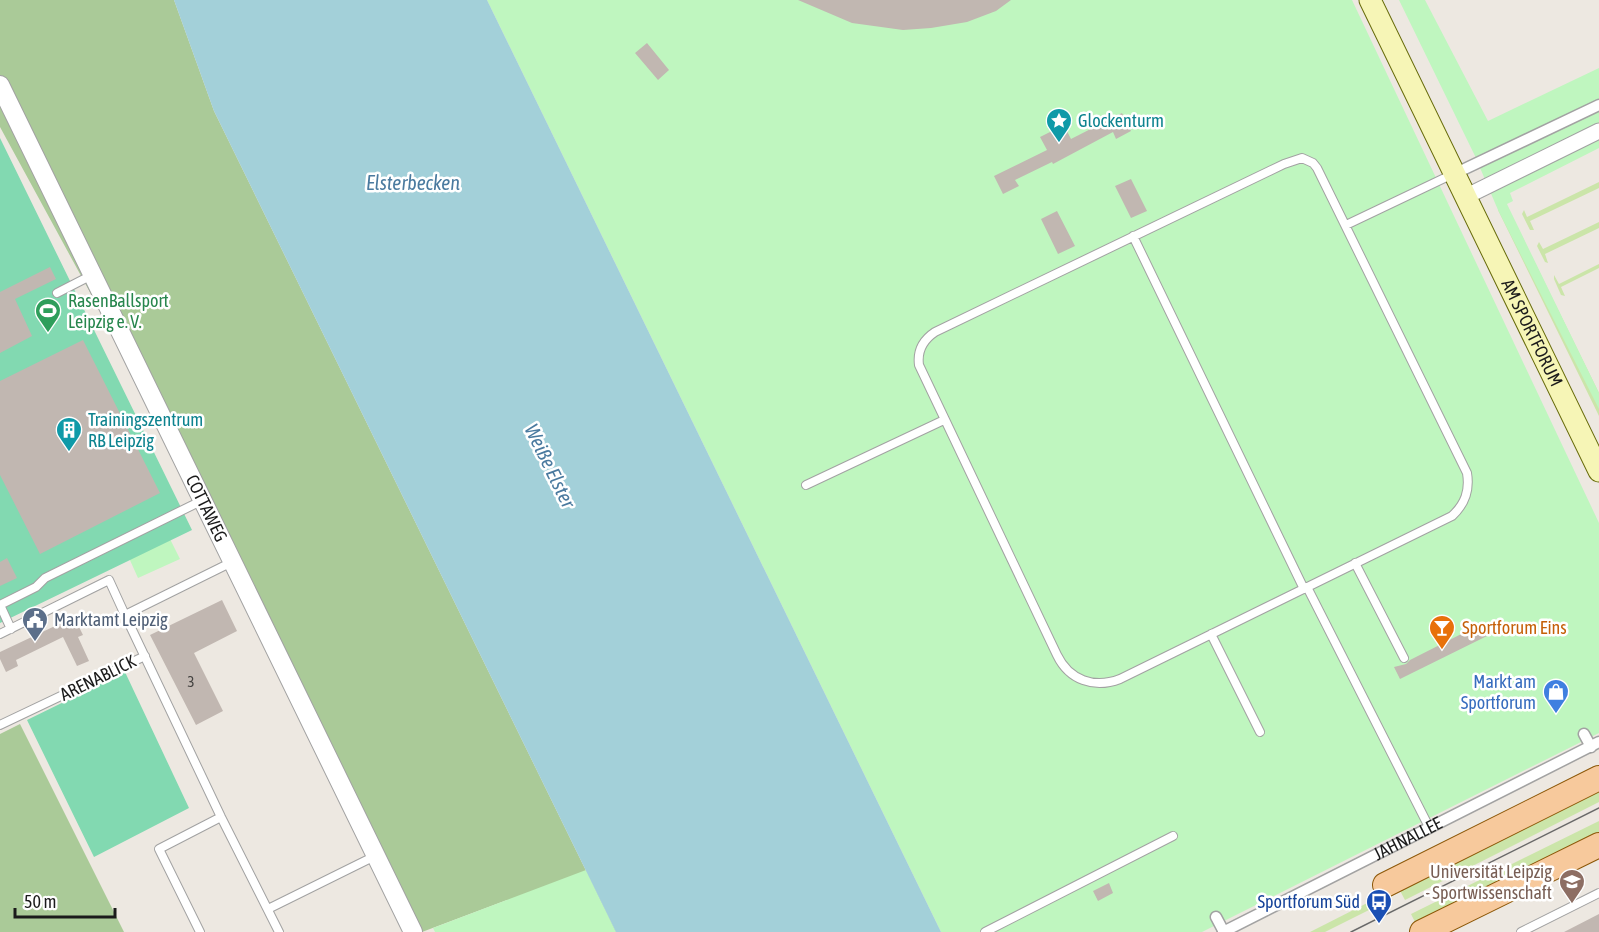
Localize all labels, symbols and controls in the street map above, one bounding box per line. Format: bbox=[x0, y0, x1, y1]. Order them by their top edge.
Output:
place icon: Glockenturm bbox=[1044, 106, 1074, 144]
place label: Glockenturm bbox=[1078, 110, 1164, 131]
water label: Elsterbecken bbox=[366, 171, 460, 194]
street label: AM SPORTFORUM bbox=[1497, 275, 1567, 390]
place label: RasenBallsport Leipzig e. V. bbox=[68, 290, 169, 332]
sports icon: RasenBallsport Leipzig e. V. bbox=[33, 296, 63, 334]
place label: Trainingszentrum RB Leipzig bbox=[88, 409, 203, 451]
building icon: Trainingszentrum RB Leipzig bbox=[54, 415, 84, 453]
water label: Weiße Elster bbox=[520, 420, 581, 512]
street label: COTTAWEG bbox=[182, 471, 232, 545]
public building icon: Marktamt Leipzig bbox=[20, 605, 50, 643]
place label: Marktamt Leipzig bbox=[54, 609, 168, 630]
bar icon: Sportforum Eins bbox=[1427, 613, 1457, 651]
place label: Sportforum Eins bbox=[1462, 617, 1567, 638]
street label: ARENABLICK bbox=[56, 650, 139, 705]
place label: Markt am Sportforum bbox=[1461, 671, 1536, 713]
house number: 3 bbox=[187, 673, 195, 690]
shop icon: Markt am Sportforum bbox=[1541, 677, 1571, 715]
street label: JAHNALLEE bbox=[1370, 812, 1445, 864]
place label: Universität Leipzig - Sportwissenschaft bbox=[1425, 861, 1552, 903]
school or university icon: Universität Leipzig - Sportwissenschaft bbox=[1557, 867, 1587, 905]
scale bar bbox=[15, 881, 116, 919]
bus stop icon: Sportforum Süd bbox=[1364, 887, 1394, 925]
text: 50 m bbox=[24, 891, 56, 912]
place label: Sportforum Süd bbox=[1257, 891, 1360, 912]

